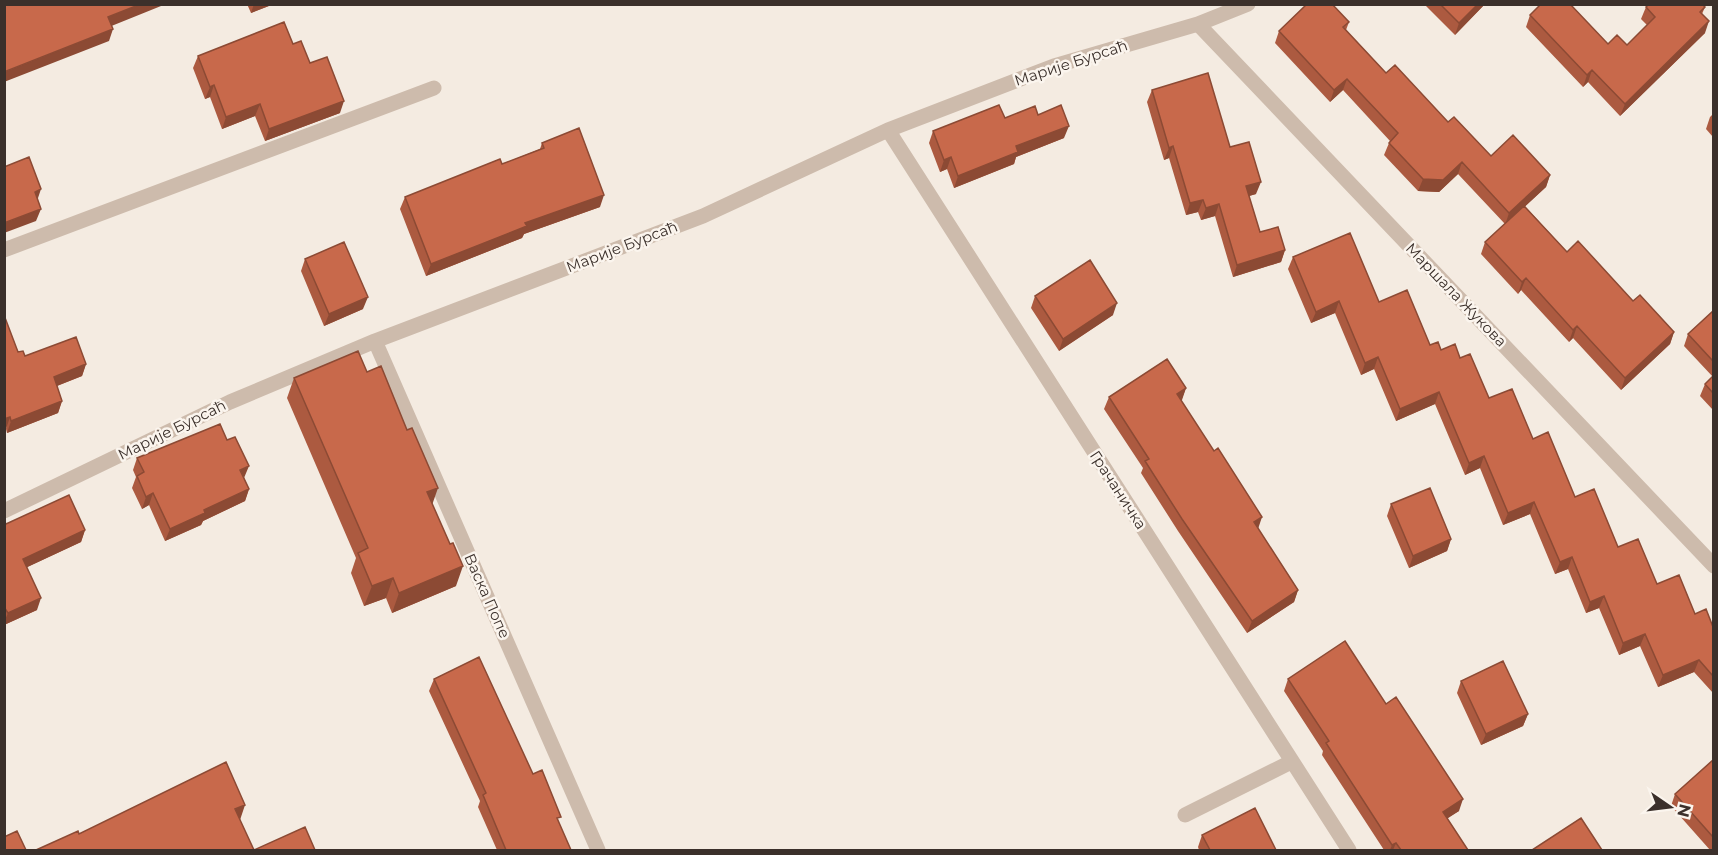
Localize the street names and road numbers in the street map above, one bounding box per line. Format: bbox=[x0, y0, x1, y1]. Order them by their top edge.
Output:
street label: Марије Бурсаћ bbox=[1012, 35, 1130, 90]
street label: Марије Бурсаћ bbox=[563, 217, 680, 276]
street label: Маршала Жукова bbox=[1402, 239, 1511, 351]
street label: Марије Бурсаћ bbox=[115, 395, 229, 464]
street label: Грачаничка bbox=[1086, 447, 1151, 533]
street label: Васка Попе bbox=[460, 550, 515, 641]

